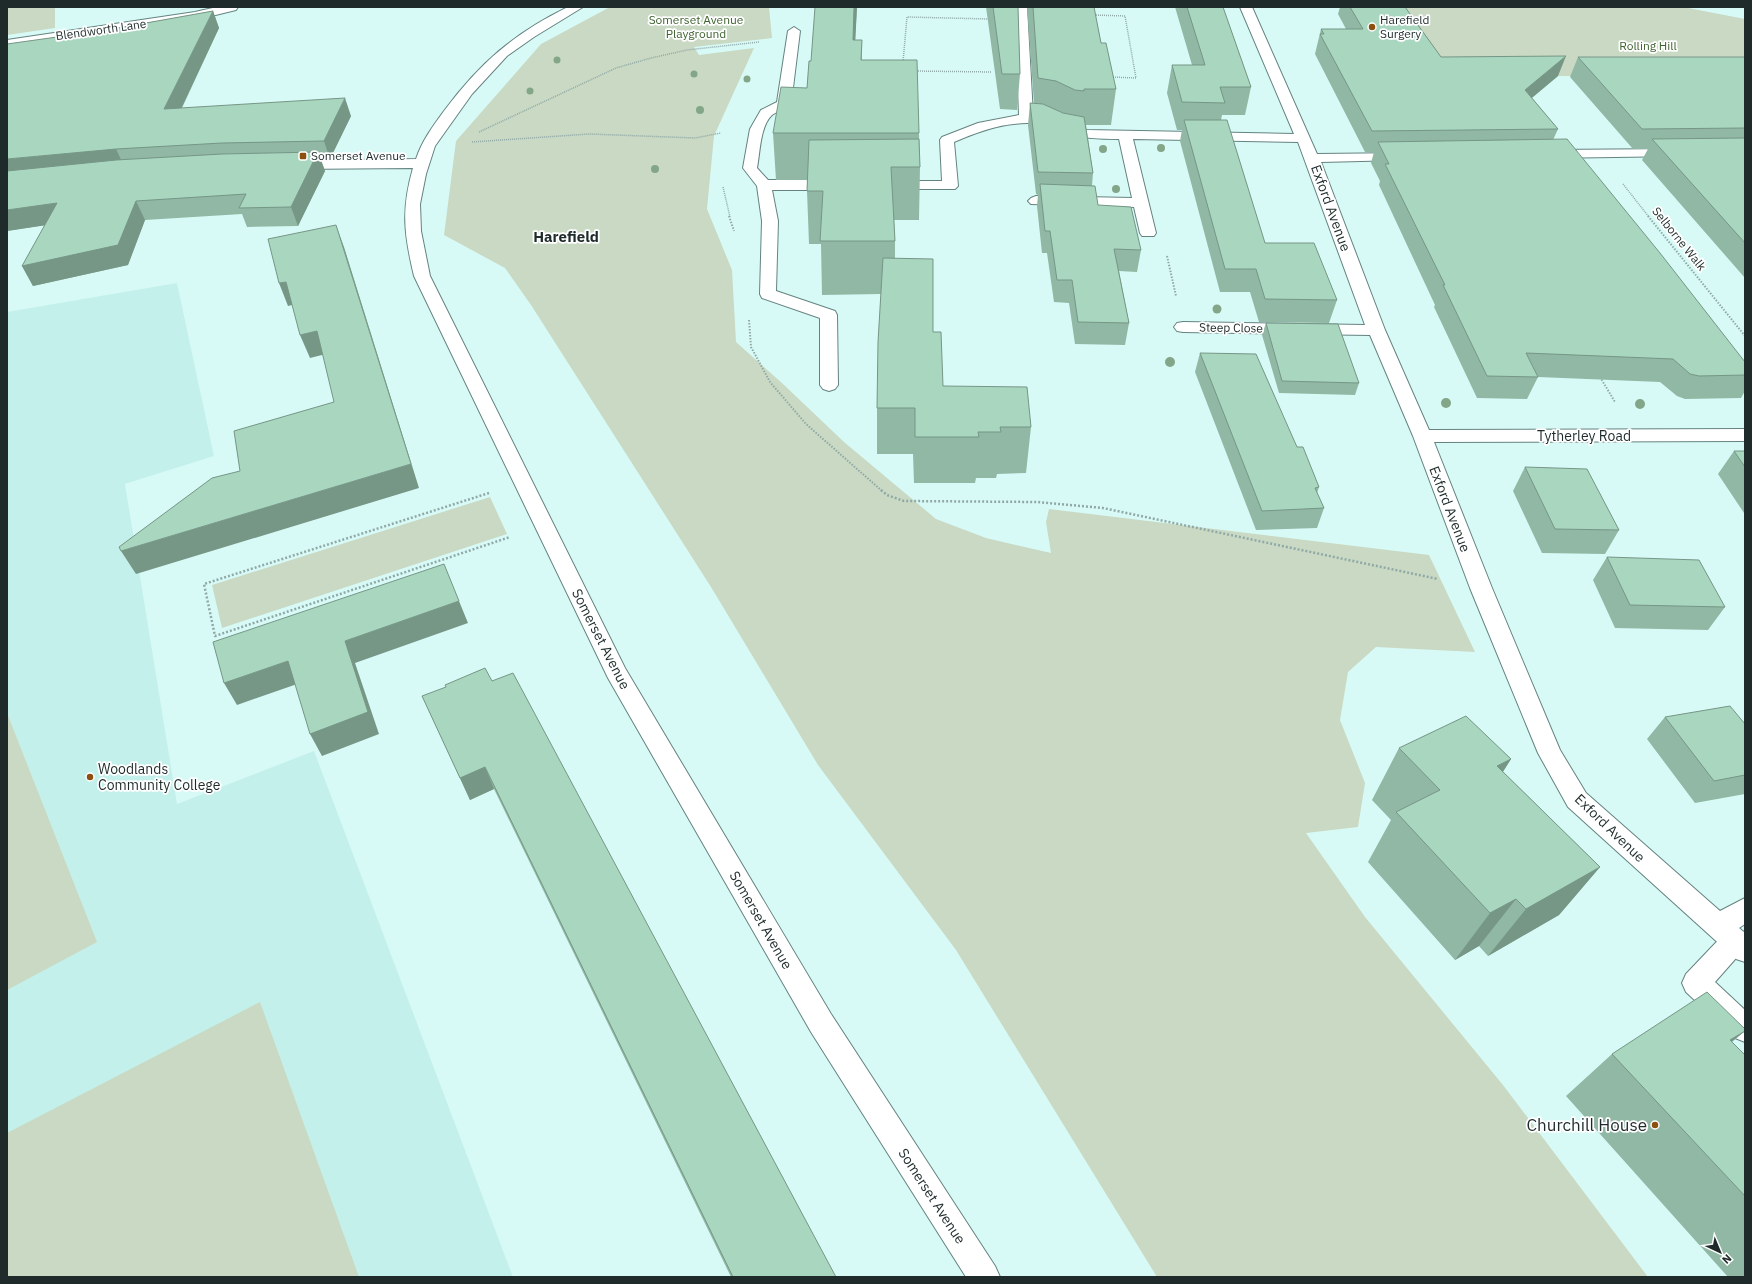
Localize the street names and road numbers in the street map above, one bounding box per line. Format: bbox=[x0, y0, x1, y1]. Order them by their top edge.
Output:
street label: Blendworth Lane bbox=[55, 16, 148, 43]
street label: Exford Avenue bbox=[1307, 162, 1355, 254]
street label: Selborne Walk bbox=[1649, 204, 1710, 274]
street label: Steep Close bbox=[1199, 319, 1264, 336]
street label: Tytherley Road bbox=[1537, 427, 1631, 445]
street label: Exford Avenue bbox=[1425, 463, 1475, 555]
street label: Somerset Avenue bbox=[568, 586, 634, 693]
street label: Exford Avenue bbox=[1571, 790, 1649, 866]
street label: Somerset Avenue bbox=[726, 868, 797, 973]
street label: Somerset Avenue bbox=[894, 1145, 970, 1247]

